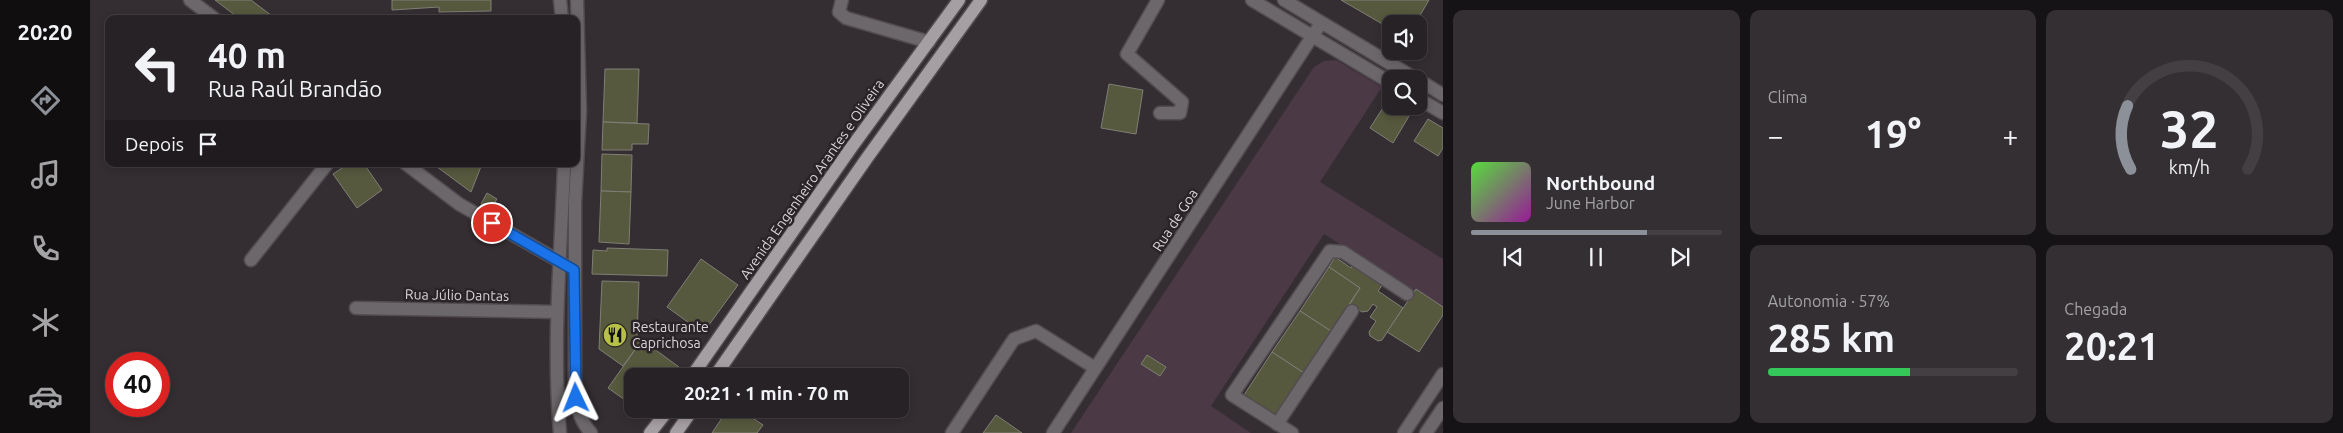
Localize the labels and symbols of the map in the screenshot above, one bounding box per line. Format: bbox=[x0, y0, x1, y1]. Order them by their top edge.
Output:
street label: Avenida Engenheiro Arantes e Oliveira bbox=[737, 76, 887, 282]
street label: Rua de Goa bbox=[1149, 186, 1201, 254]
pin bbox=[471, 202, 513, 244]
street label: Rua Júlio Dantas bbox=[405, 286, 509, 304]
place label: Restaurante Caprichosa bbox=[632, 319, 709, 351]
restaurant icon: Restaurante Caprichosa bbox=[602, 322, 628, 348]
speed limit sign: 40 bbox=[105, 352, 170, 417]
position arrow bbox=[549, 371, 601, 423]

